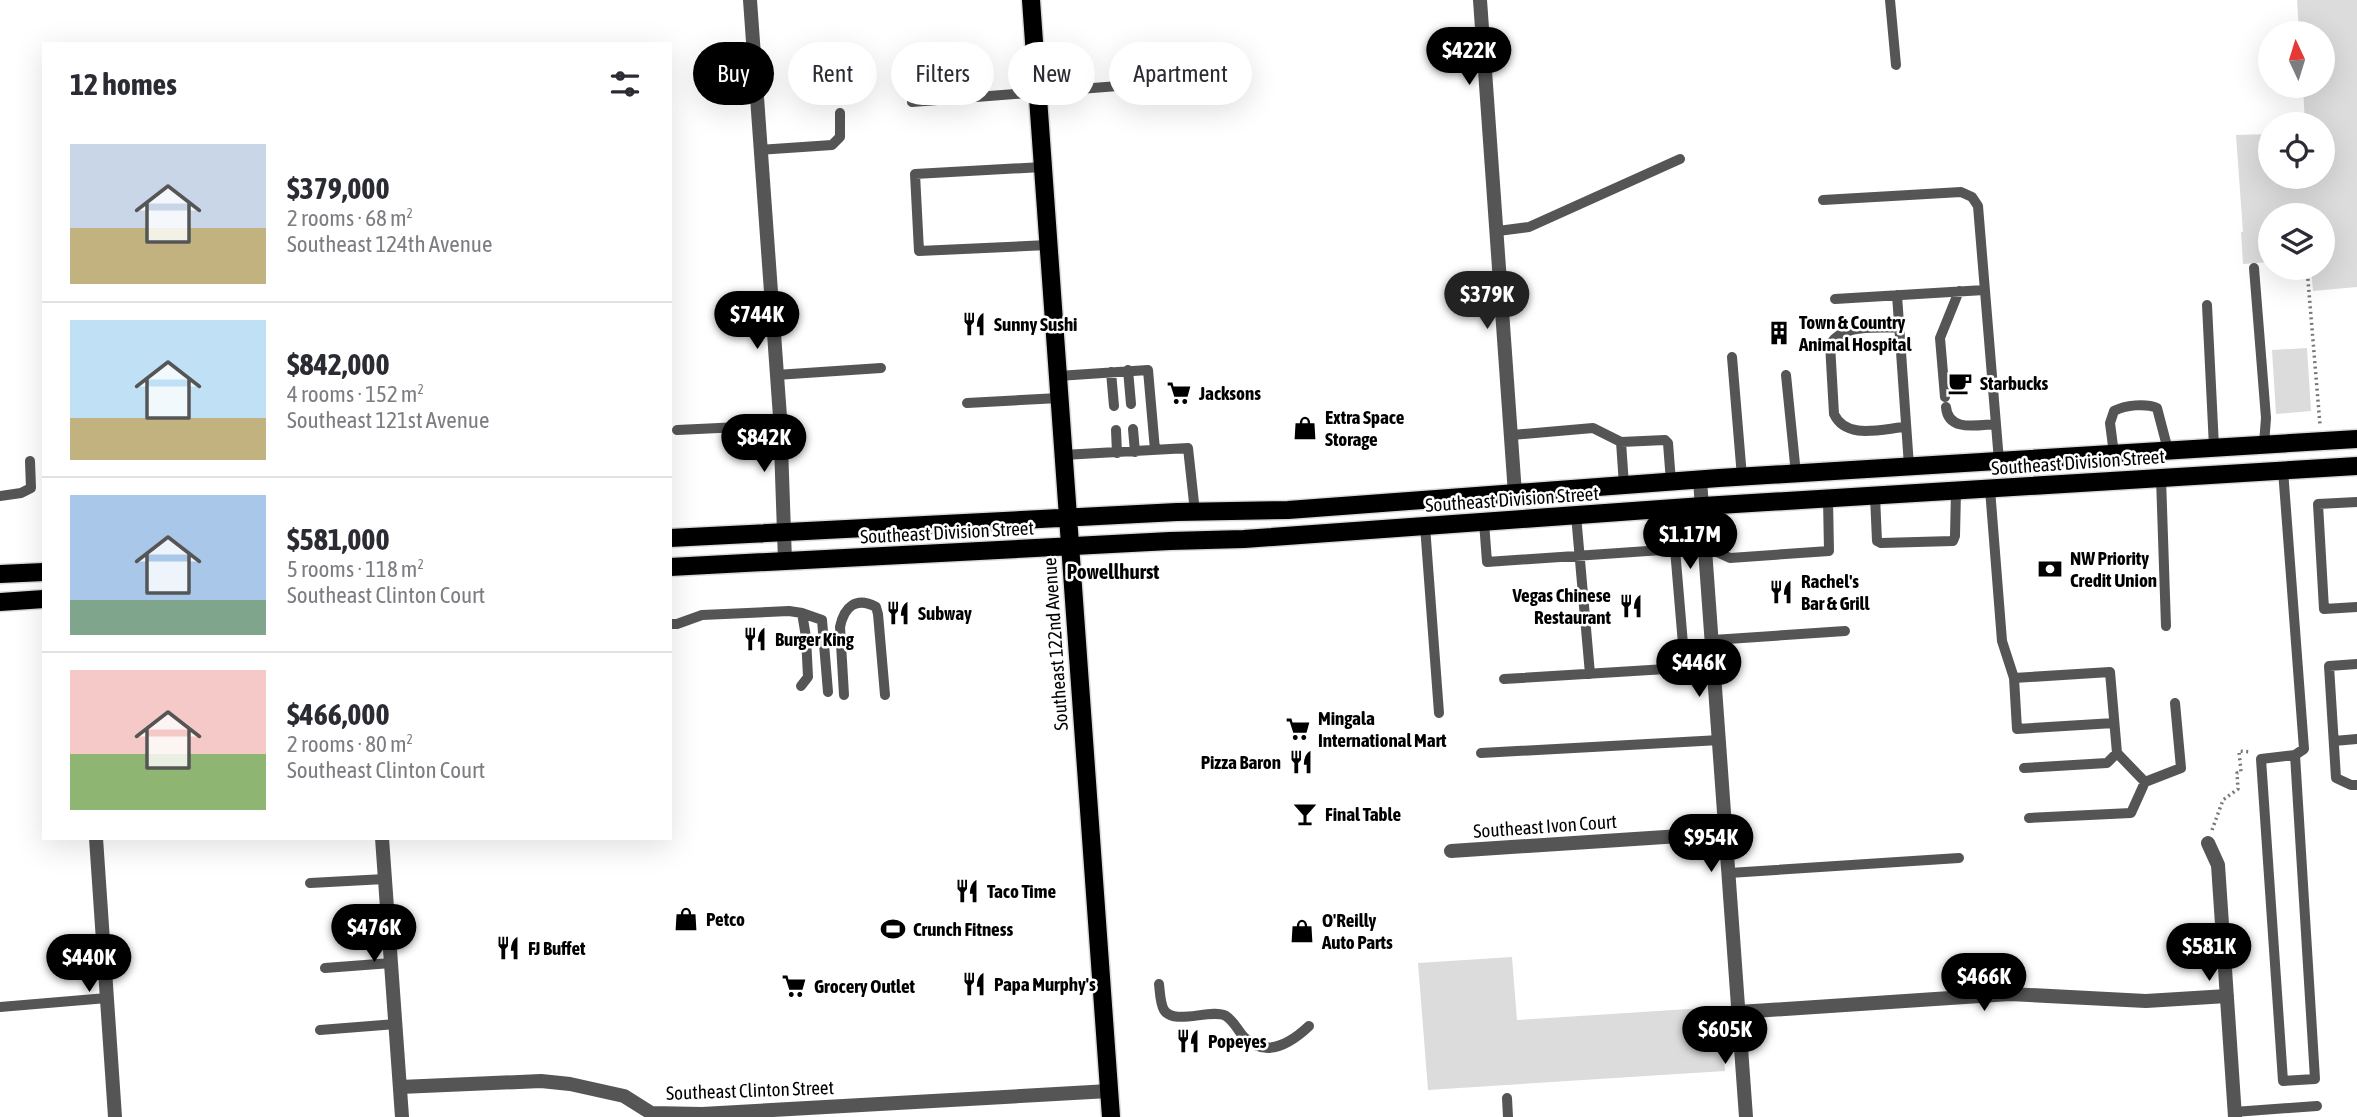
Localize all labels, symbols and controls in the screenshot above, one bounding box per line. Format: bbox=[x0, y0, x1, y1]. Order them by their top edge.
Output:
north arrow bbox=[2258, 21, 2334, 98]
map controls bbox=[2258, 21, 2335, 280]
pin: $422K bbox=[1420, 28, 1518, 87]
text: $422K bbox=[1442, 37, 1496, 63]
chip: Buy bbox=[693, 42, 774, 105]
chip: Rent bbox=[788, 42, 877, 105]
chip: Filters bbox=[891, 42, 994, 105]
chip: New bbox=[1008, 42, 1095, 105]
chip: Apartment bbox=[1109, 42, 1252, 105]
icon: filters bbox=[606, 65, 644, 103]
text: 12 homes bbox=[70, 67, 177, 101]
button: locate bbox=[2258, 112, 2335, 189]
text: $379,000 bbox=[287, 171, 390, 205]
icon: home bbox=[126, 172, 210, 256]
button: layers bbox=[2258, 203, 2335, 280]
text: 2 rooms · 68 m² bbox=[287, 205, 413, 231]
text: Southeast 124th Avenue bbox=[287, 231, 492, 257]
pin: $379K bbox=[1438, 272, 1536, 331]
text: $379K bbox=[1460, 281, 1514, 307]
pin: $744K bbox=[708, 292, 806, 351]
text: $744K bbox=[730, 301, 784, 327]
restaurant icon: Sunny Sushi bbox=[960, 310, 988, 338]
place label: Town & Country Animal Hospital bbox=[1798, 311, 1912, 355]
place label: Sunny Sushi bbox=[994, 313, 1077, 335]
building icon: Town & Country Animal Hospital bbox=[1765, 319, 1793, 347]
text: $842,000 bbox=[287, 347, 390, 381]
icon: home bbox=[126, 348, 210, 432]
cafe icon: Starbucks bbox=[1946, 369, 1974, 397]
place label: Starbucks bbox=[1980, 372, 2048, 394]
supermarket icon: Jacksons bbox=[1165, 379, 1193, 407]
text: 4 rooms · 152 m² bbox=[287, 381, 424, 407]
place label: Jacksons bbox=[1198, 382, 1261, 404]
place label: Extra Space Storage bbox=[1325, 406, 1405, 450]
text: Southeast 121st Avenue bbox=[287, 407, 489, 433]
pin: $842K bbox=[715, 414, 813, 474]
shop icon: Extra Space Storage bbox=[1291, 414, 1319, 442]
text: $842K bbox=[737, 424, 791, 450]
street label: Southeast Division Street bbox=[1991, 445, 2165, 479]
street label: Southeast Division Street bbox=[1425, 482, 1599, 516]
pin: $1.17M bbox=[1633, 512, 1747, 571]
street label: Southeast Division Street bbox=[860, 516, 1034, 548]
text: $1.17M bbox=[1659, 521, 1721, 547]
text: $581,000 bbox=[287, 522, 390, 556]
icon: home bbox=[126, 523, 210, 607]
place label: NW Priority Credit Union bbox=[2070, 547, 2157, 591]
bank icon: NW Priority Credit Union bbox=[2036, 555, 2064, 583]
text: 5 rooms · 118 m² bbox=[287, 556, 424, 582]
street label: Southeast 122nd Avenue bbox=[1038, 557, 1072, 731]
district label: Powellhurst bbox=[1067, 559, 1159, 583]
place label: Rachel's Bar & Grill bbox=[1801, 570, 1871, 614]
restaurant icon: Rachel's Bar & Grill bbox=[1767, 578, 1795, 606]
text: Southeast Clinton Court bbox=[287, 582, 485, 608]
place label: Vegas Chinese Restaurant bbox=[1511, 584, 1612, 628]
restaurant icon: Vegas Chinese Restaurant bbox=[1617, 592, 1645, 620]
restaurant icon: Subway bbox=[884, 599, 912, 627]
place label: Subway bbox=[918, 602, 972, 624]
restaurant icon: Burger King bbox=[741, 625, 769, 653]
place label: Burger King bbox=[775, 628, 855, 650]
pin: $446K bbox=[1650, 640, 1748, 699]
text: $446K bbox=[1672, 649, 1726, 675]
text: $466,000 bbox=[287, 697, 390, 731]
icon: home bbox=[126, 698, 210, 782]
place label: Mingala International Mart bbox=[1318, 707, 1447, 751]
supermarket icon: Mingala International Mart bbox=[1284, 715, 1312, 743]
text: 2 rooms · 80 m² bbox=[287, 731, 413, 757]
restaurant icon: Pizza Baron bbox=[1287, 748, 1315, 776]
place label: Pizza Baron bbox=[1201, 751, 1281, 773]
text: Southeast Clinton Court bbox=[287, 757, 485, 783]
bar icon: Final Table bbox=[1291, 800, 1319, 828]
place label: Final Table bbox=[1325, 803, 1401, 825]
street label: Southeast Ivon Court bbox=[1473, 810, 1617, 842]
pin: $954K bbox=[1662, 814, 1760, 874]
text: $954K bbox=[1684, 824, 1738, 850]
restaurant icon: Taco Time bbox=[953, 877, 981, 905]
place label: Taco Time bbox=[987, 880, 1056, 902]
pin: $476K bbox=[325, 904, 423, 964]
shop icon: Petco bbox=[672, 905, 700, 933]
place label: Petco bbox=[706, 908, 745, 930]
place label: O'Reilly Auto Parts bbox=[1321, 909, 1393, 953]
text: $476K bbox=[347, 914, 401, 940]
sports icon: Crunch Fitness bbox=[879, 915, 907, 943]
shop icon: O'Reilly Auto Parts bbox=[1288, 917, 1316, 945]
place label: Crunch Fitness bbox=[913, 918, 1013, 940]
pin: $581K bbox=[2160, 923, 2258, 983]
text: $581K bbox=[2182, 933, 2236, 959]
pin: $440K bbox=[40, 934, 138, 994]
restaurant icon: FJ Buffet bbox=[494, 934, 522, 962]
place label: FJ Buffet bbox=[528, 937, 586, 959]
text: $440K bbox=[62, 944, 116, 970]
pin: $466K bbox=[1935, 954, 2033, 1013]
text: $466K bbox=[1957, 963, 2011, 989]
restaurant icon: Papa Murphy's bbox=[960, 970, 988, 998]
supermarket icon: Grocery Outlet bbox=[780, 972, 808, 1000]
place label: Papa Murphy's bbox=[994, 973, 1096, 995]
place label: Grocery Outlet bbox=[814, 975, 916, 997]
pin: $605K bbox=[1676, 1006, 1774, 1066]
text: $605K bbox=[1698, 1016, 1752, 1042]
restaurant icon: Popeyes bbox=[1174, 1027, 1202, 1055]
place label: Popeyes bbox=[1208, 1030, 1267, 1052]
street label: Southeast Clinton Street bbox=[666, 1076, 834, 1104]

